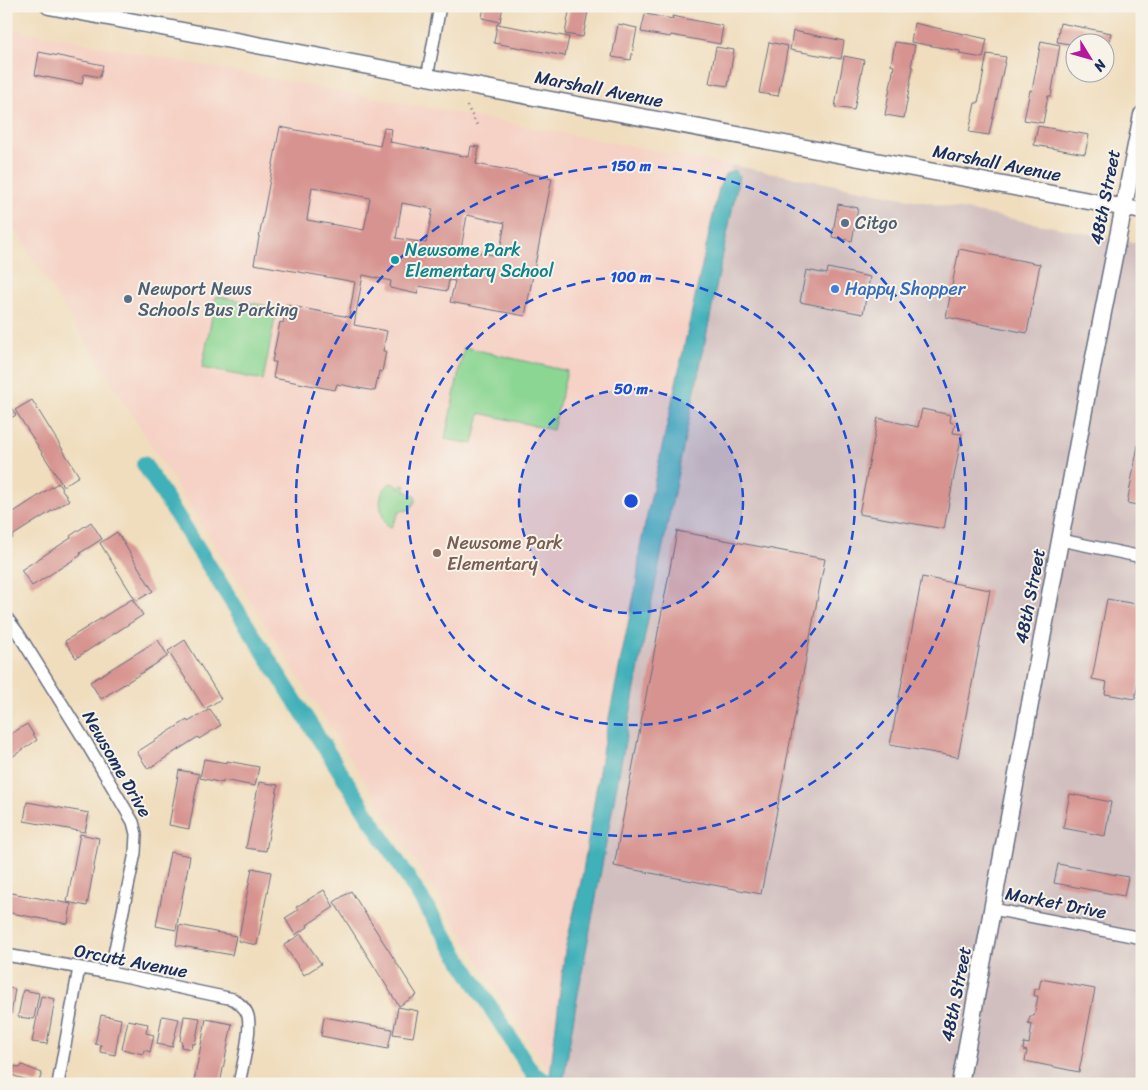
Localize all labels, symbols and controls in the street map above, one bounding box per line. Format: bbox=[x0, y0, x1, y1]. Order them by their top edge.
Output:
north arrow bbox=[1066, 32, 1116, 82]
text: N bbox=[1087, 53, 1113, 77]
street label: Marshall Avenue bbox=[532, 61, 666, 117]
street label: Marshall Avenue bbox=[930, 135, 1064, 191]
street label: 48th Street bbox=[1080, 147, 1130, 247]
text: 150 m bbox=[611, 153, 652, 179]
place label: Citgo bbox=[855, 207, 897, 239]
marker: Citgo bbox=[839, 217, 851, 229]
place label: Newsome Park Elementary School bbox=[405, 234, 554, 287]
marker: Newsome Park Elementary School bbox=[389, 254, 401, 266]
text: 100 m bbox=[611, 264, 652, 290]
place label: Newport News Schools Bus Parking bbox=[138, 273, 298, 326]
place label: Happy Shopper bbox=[845, 273, 967, 305]
marker: Happy Shopper bbox=[829, 283, 841, 295]
marker: Newport News Schools Bus Parking bbox=[122, 293, 134, 305]
text: 50 m bbox=[614, 376, 649, 402]
centre of rings bbox=[622, 492, 640, 510]
place label: Newsome Park Elementary bbox=[447, 527, 563, 580]
street label: 48th Street bbox=[1005, 546, 1055, 646]
marker: Newsome Park Elementary bbox=[431, 547, 443, 559]
street label: Newsome Drive bbox=[73, 704, 161, 824]
street label: Market Drive bbox=[1003, 878, 1109, 928]
street label: Orcutt Avenue bbox=[71, 934, 191, 988]
street label: 48th Street bbox=[931, 944, 981, 1044]

